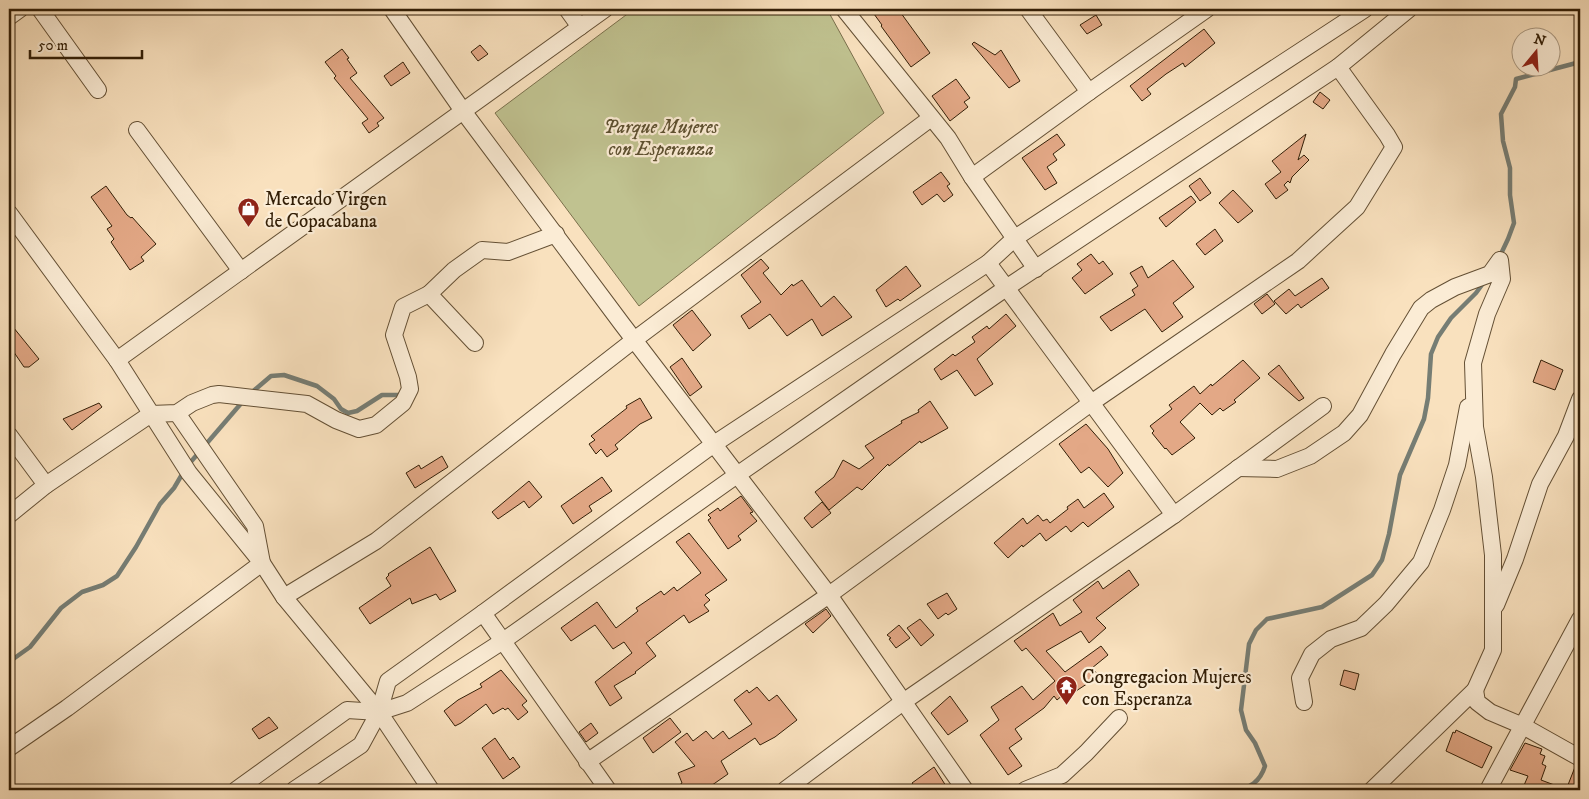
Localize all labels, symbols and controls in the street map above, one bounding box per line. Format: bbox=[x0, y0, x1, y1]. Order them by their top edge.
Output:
scale bar bbox=[30, 28, 142, 60]
north arrow bbox=[1512, 28, 1562, 78]
text: N bbox=[1531, 30, 1548, 51]
text: 50 m bbox=[38, 36, 68, 55]
park label: Parque Mujeres con Esperanza bbox=[604, 116, 719, 162]
place label: Mercado Virgen de Copacabana bbox=[265, 188, 387, 233]
shop icon: Mercado Virgen de Copacabana bbox=[237, 197, 261, 228]
place label: Congregacion Mujeres con Esperanza bbox=[1082, 666, 1252, 711]
temple icon: Congregacion Mujeres con Esperanza bbox=[1054, 675, 1078, 706]

